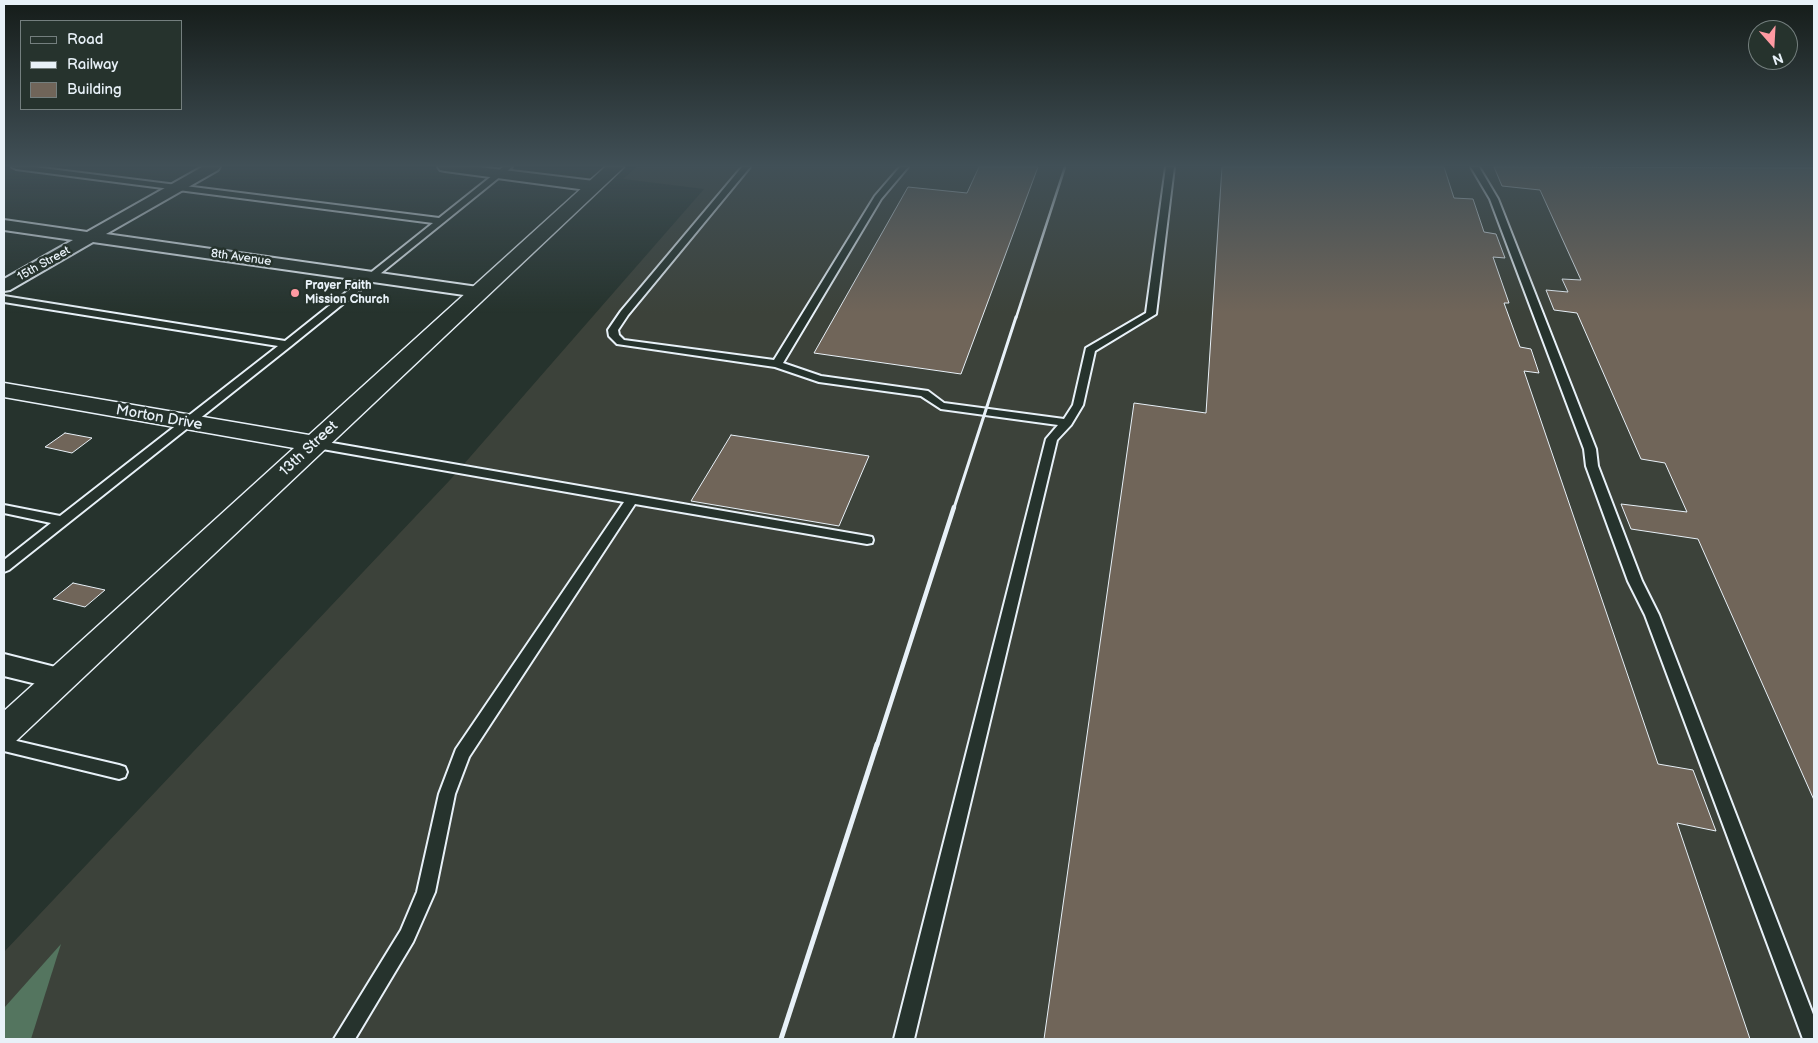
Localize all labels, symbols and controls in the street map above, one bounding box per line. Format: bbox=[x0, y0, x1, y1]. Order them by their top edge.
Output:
legend bbox=[20, 20, 182, 110]
north arrow bbox=[1748, 20, 1798, 70]
text: Road bbox=[67, 30, 103, 49]
text: N bbox=[1770, 49, 1785, 68]
text: Railway bbox=[67, 55, 118, 74]
text: Building bbox=[67, 80, 122, 99]
street label: 15th Street bbox=[15, 244, 73, 284]
street label: 8th Avenue bbox=[210, 247, 272, 269]
place label: Prayer Faith Mission Church bbox=[305, 279, 389, 307]
marker: Prayer Faith Mission Church bbox=[289, 287, 301, 299]
street label: Morton Drive bbox=[114, 402, 204, 434]
street label: 13th Street bbox=[276, 417, 342, 481]

